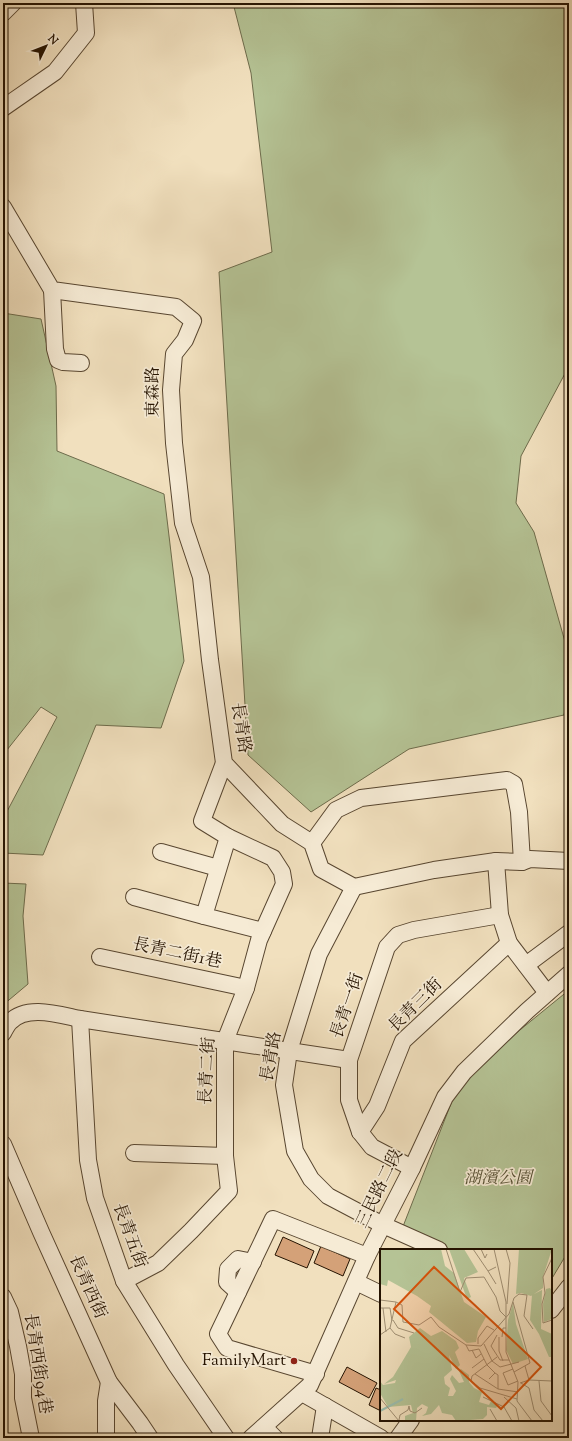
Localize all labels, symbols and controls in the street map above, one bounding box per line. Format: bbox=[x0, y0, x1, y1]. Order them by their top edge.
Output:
north arrow bbox=[26, 26, 66, 66]
text: N bbox=[43, 30, 62, 49]
street label: 東森路 bbox=[142, 367, 166, 418]
street label: 長青路 bbox=[224, 701, 256, 755]
street label: 長青二街1巷 bbox=[130, 933, 224, 975]
street label: 長青一街 bbox=[326, 970, 370, 1042]
street label: 長青三街 bbox=[383, 973, 449, 1039]
street label: 長青路 bbox=[256, 1030, 288, 1084]
street label: 長青二街 bbox=[194, 1036, 222, 1106]
street label: 三民路二段 bbox=[351, 1146, 409, 1232]
park label: 湖濱公園 bbox=[464, 1167, 535, 1191]
street label: 長青五街 bbox=[106, 1200, 152, 1272]
inset map bbox=[380, 1249, 552, 1421]
street label: 長青西街 bbox=[62, 1251, 112, 1323]
street label: 長青西街94巷 bbox=[17, 1312, 57, 1416]
place label: FamilyMart bbox=[202, 1349, 286, 1373]
marker: FamilyMart bbox=[289, 1356, 299, 1366]

